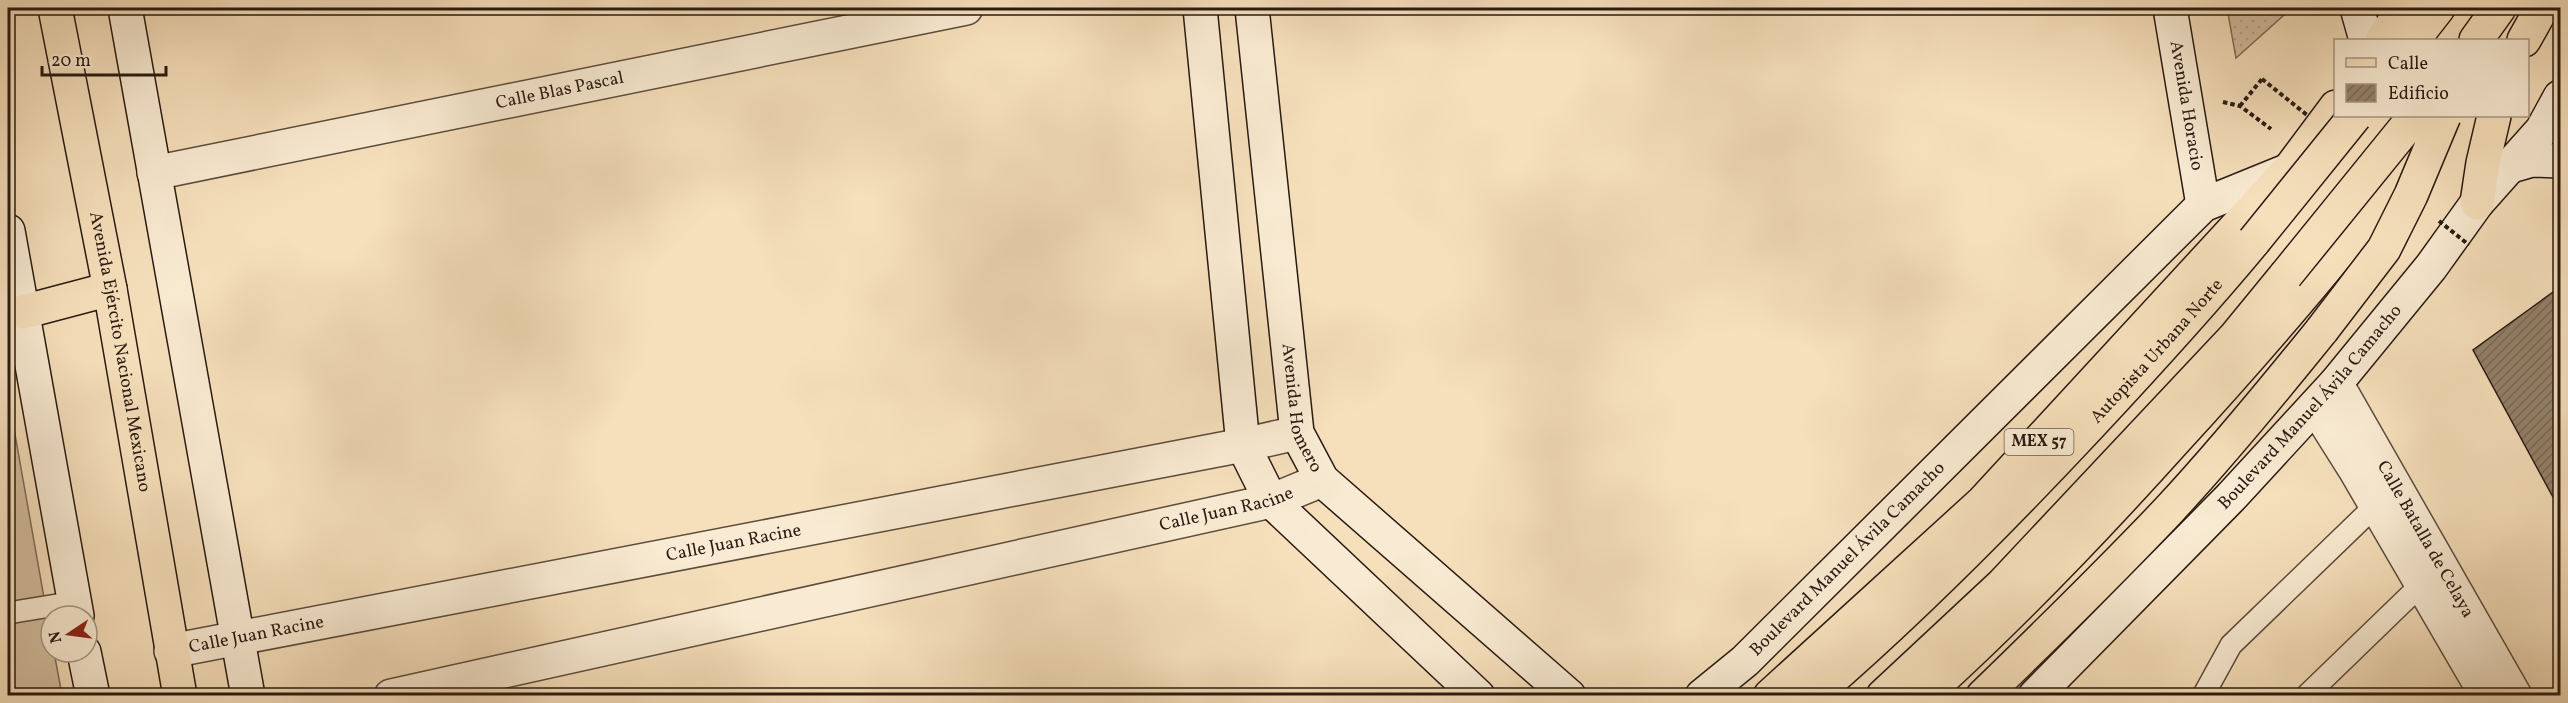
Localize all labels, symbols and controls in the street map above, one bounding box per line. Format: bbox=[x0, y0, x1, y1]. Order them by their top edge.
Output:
scale bar bbox=[42, 39, 166, 77]
street label: Avenida Horacio bbox=[2163, 39, 2210, 172]
legend bbox=[2334, 39, 2529, 117]
text: 20 m bbox=[51, 49, 91, 74]
text: Calle bbox=[2388, 52, 2428, 77]
street label: Calle Blas Pascal bbox=[493, 65, 626, 116]
text: Edificio bbox=[2388, 82, 2449, 107]
street label: Avenida Ejército Nacional Mexicano bbox=[83, 210, 157, 494]
street label: Autopista Urbana Norte bbox=[2085, 273, 2229, 429]
street label: Boulevard Manuel Ávila Camacho bbox=[2212, 299, 2408, 516]
street label: Avenida Homero bbox=[1275, 342, 1328, 477]
road number: MEX 57 bbox=[2004, 429, 2074, 455]
street label: Boulevard Manuel Ávila Camacho bbox=[1744, 456, 1951, 662]
street label: Calle Batalla de Celaya bbox=[2370, 456, 2480, 622]
street label: Calle Juan Racine bbox=[1157, 481, 1297, 538]
street label: Calle Juan Racine bbox=[664, 518, 803, 568]
north arrow bbox=[39, 604, 99, 664]
street label: Calle Juan Racine bbox=[187, 609, 326, 660]
text: N bbox=[44, 628, 68, 645]

